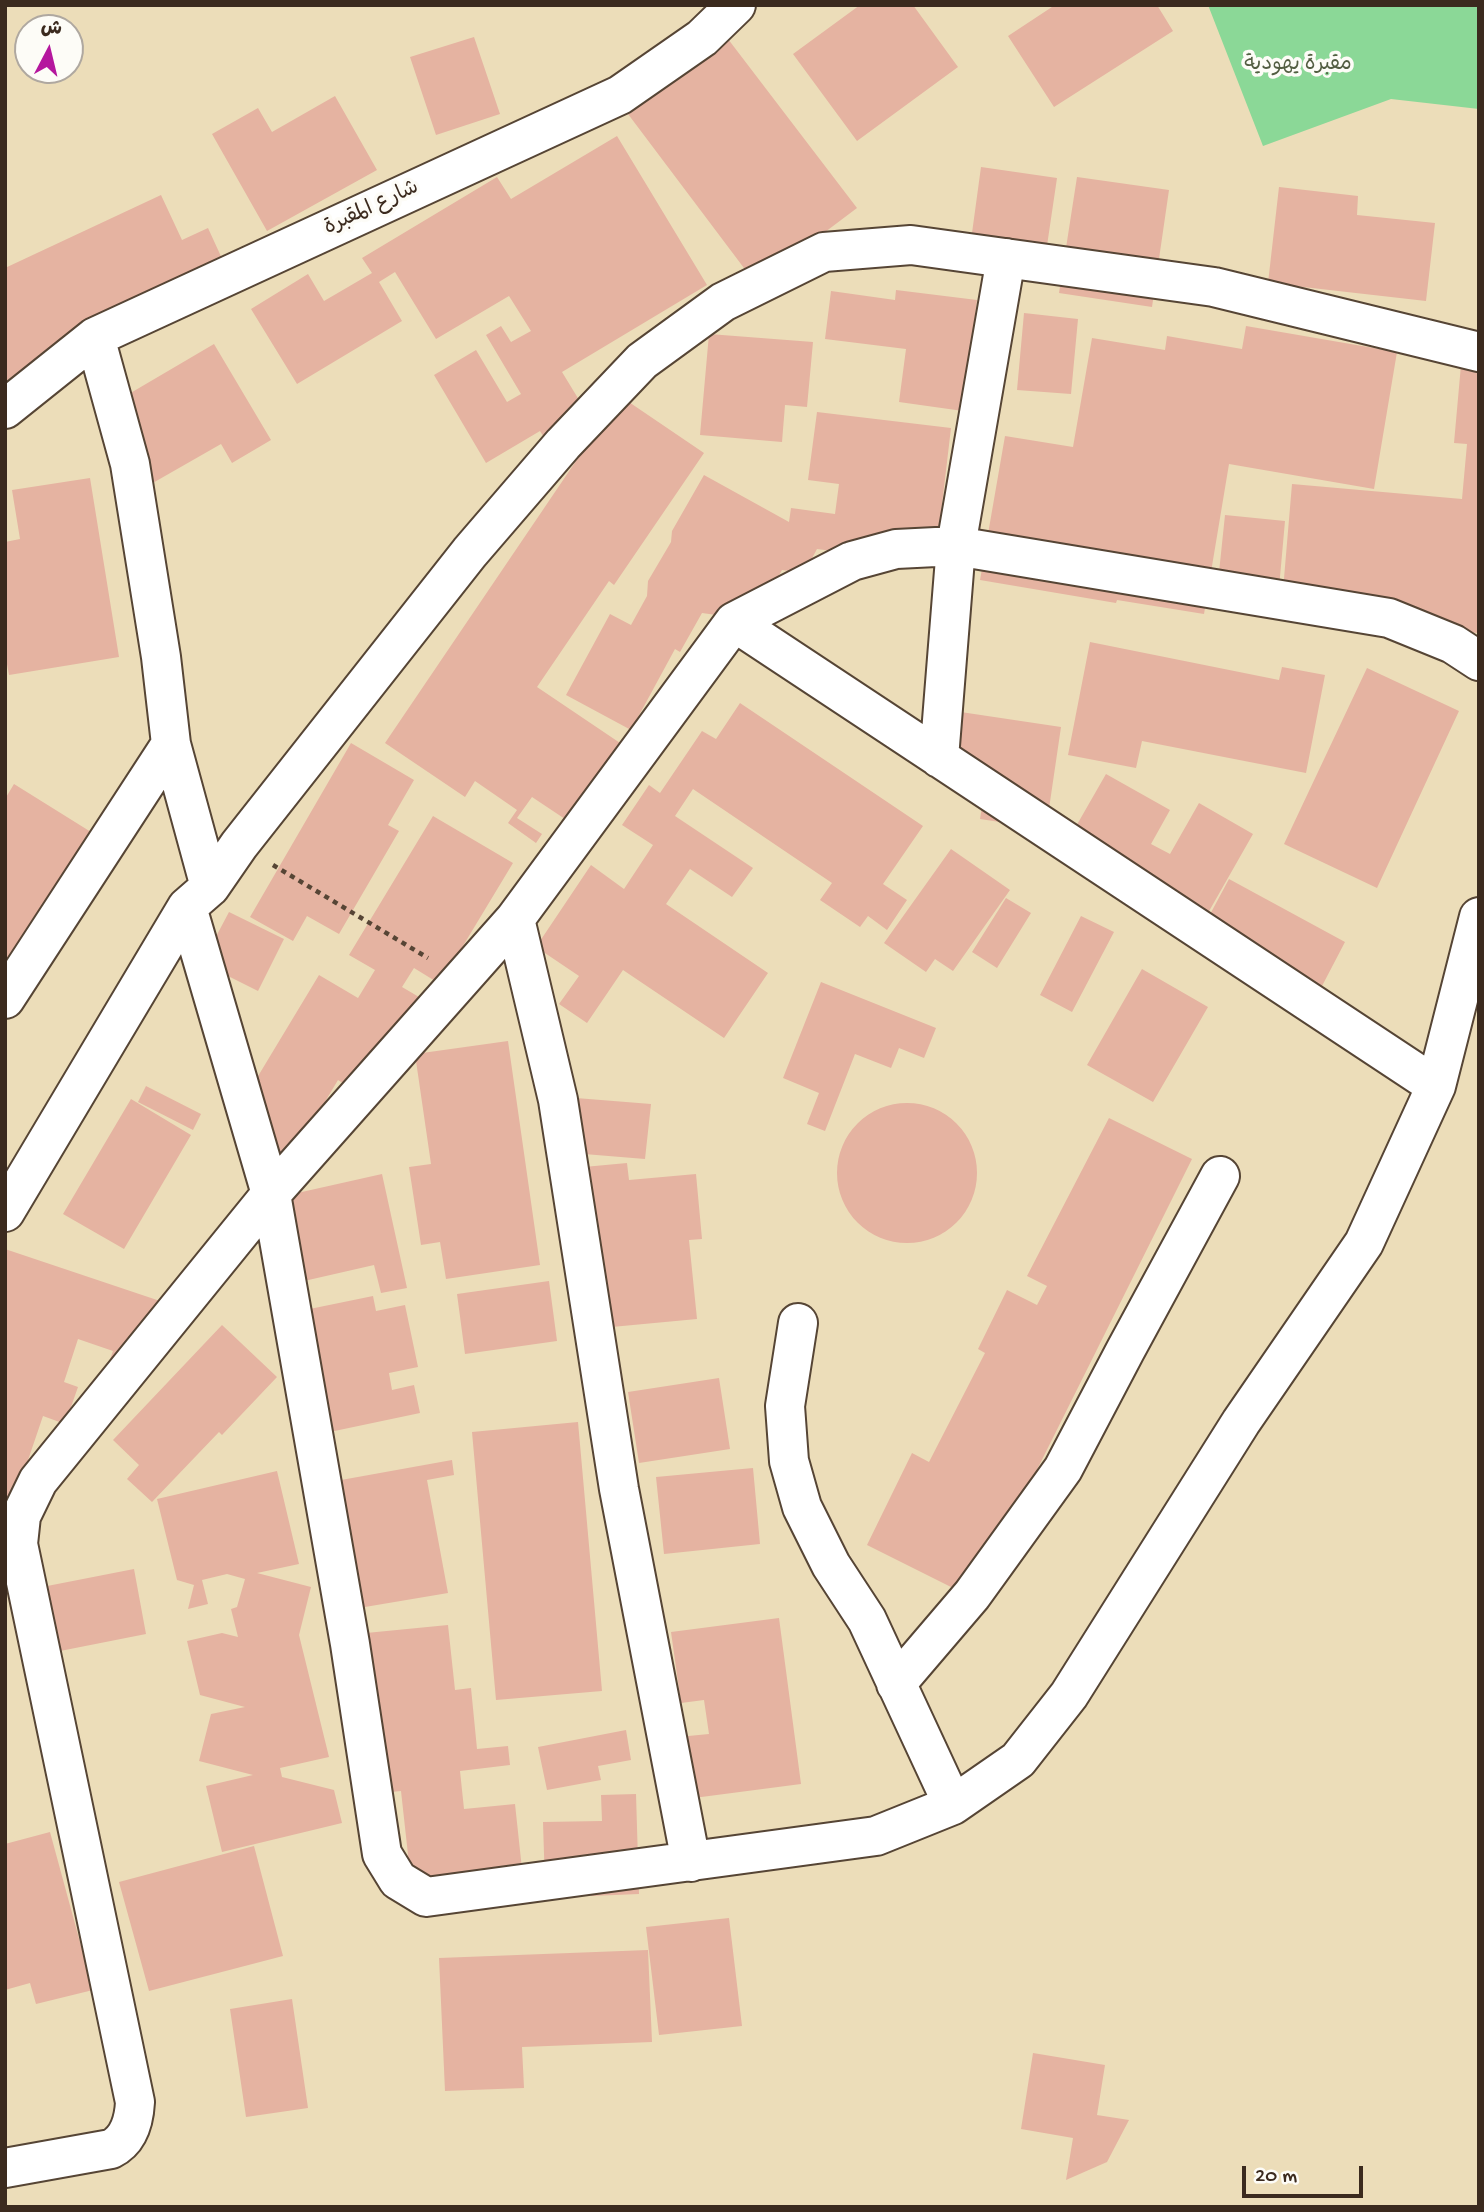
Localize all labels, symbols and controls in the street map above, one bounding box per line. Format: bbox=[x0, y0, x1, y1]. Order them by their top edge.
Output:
north arrow bbox=[14, 14, 84, 84]
text: ش bbox=[40, 17, 63, 42]
park label: مقبرة يهودية bbox=[1244, 53, 1352, 79]
street label: شارع المقبرة bbox=[320, 176, 424, 242]
scale bar bbox=[1246, 2152, 1367, 2196]
text: 20 m bbox=[1255, 2165, 1297, 2190]

